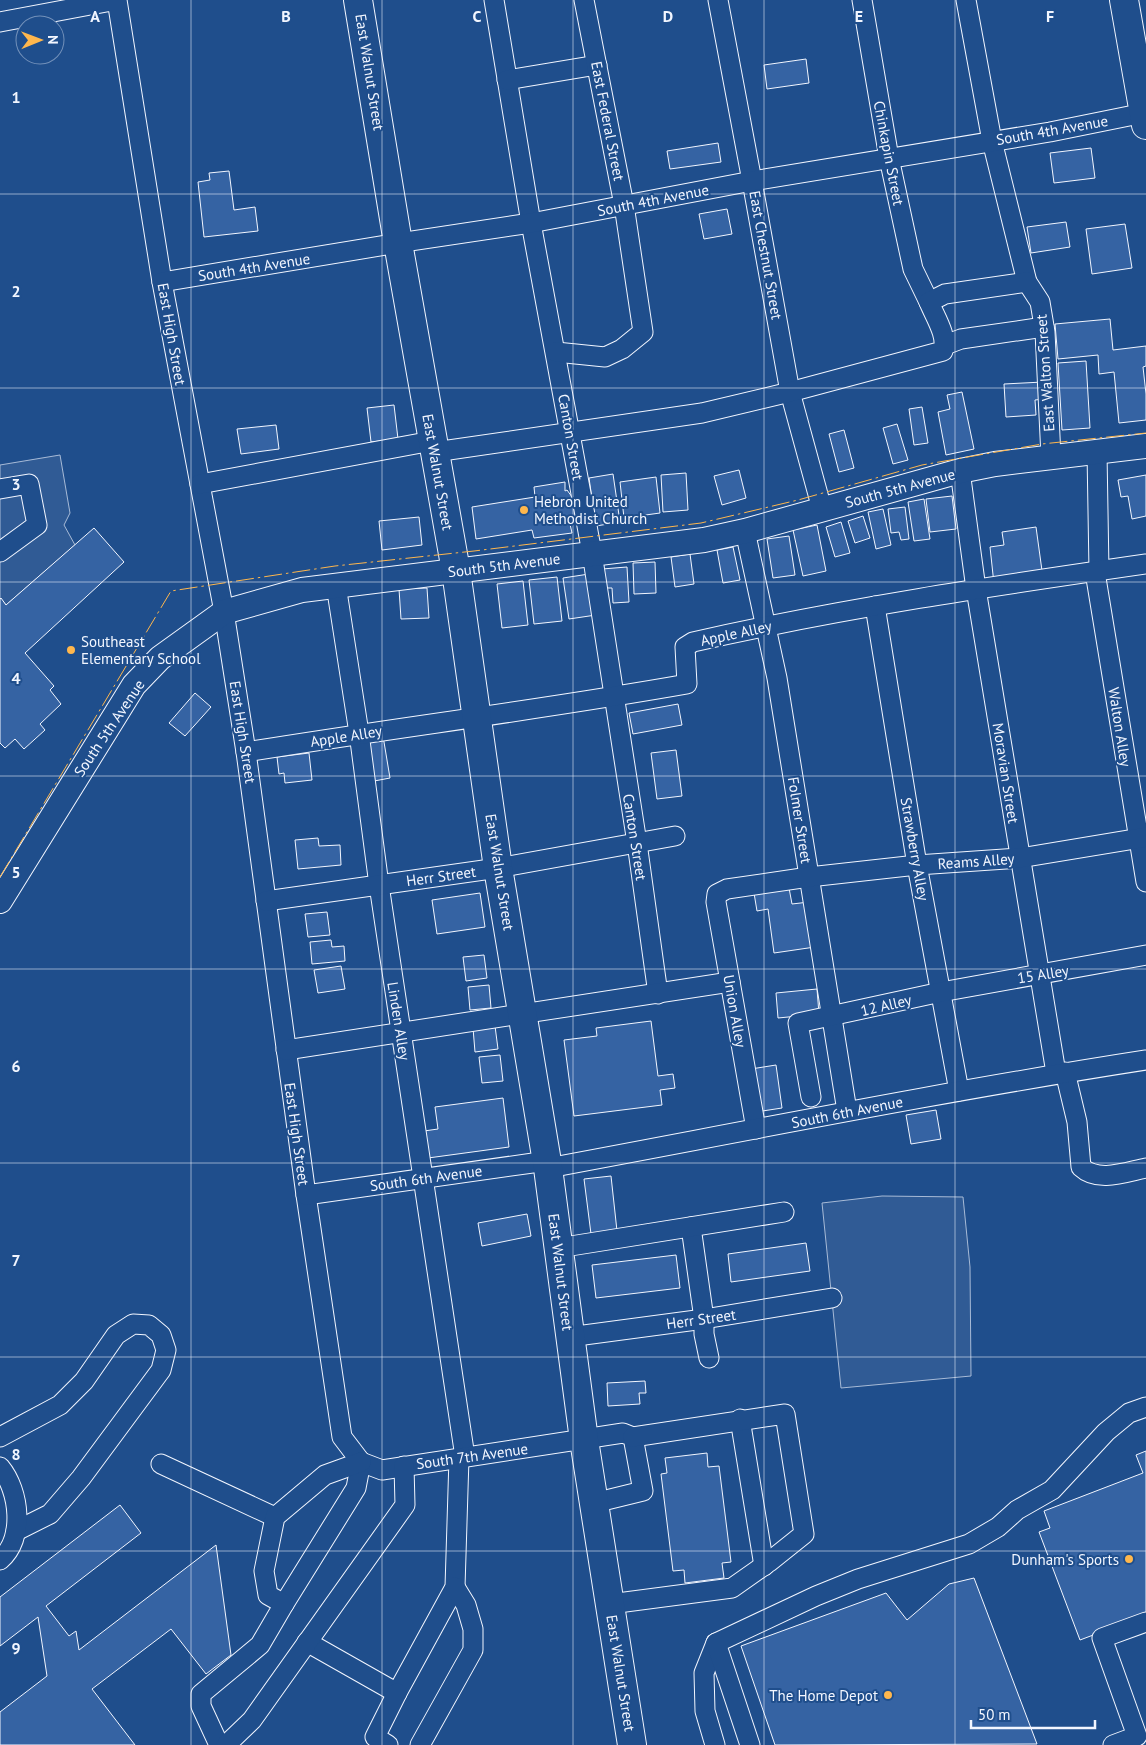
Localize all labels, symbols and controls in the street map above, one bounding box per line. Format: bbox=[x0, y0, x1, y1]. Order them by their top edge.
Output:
text: A bbox=[90, 6, 100, 26]
text: B bbox=[281, 6, 291, 26]
text: C bbox=[473, 6, 482, 26]
text: D bbox=[663, 6, 673, 26]
text: E bbox=[855, 6, 863, 26]
text: F bbox=[1046, 6, 1054, 26]
street label: East Walnut Street bbox=[351, 12, 389, 132]
north arrow bbox=[15, 15, 65, 65]
text: N bbox=[44, 35, 62, 45]
street label: East Federal Street bbox=[587, 60, 629, 182]
text: 1 bbox=[11, 87, 21, 107]
street label: Chinkapin Street bbox=[870, 99, 908, 207]
street label: South 4th Avenue bbox=[995, 111, 1109, 149]
street label: South 4th Avenue bbox=[596, 180, 710, 220]
street label: East Chestnut Street bbox=[745, 189, 787, 321]
street label: South 4th Avenue bbox=[197, 249, 311, 285]
text: 2 bbox=[11, 281, 21, 301]
street label: East High Street bbox=[154, 281, 190, 387]
street label: East Walton Street bbox=[1031, 314, 1059, 432]
street label: Canton Street bbox=[554, 392, 588, 482]
street label: East Walnut Street bbox=[418, 412, 458, 532]
street label: South 5th Avenue bbox=[843, 464, 957, 512]
text: 3 bbox=[11, 474, 21, 494]
place label: Hebron United Methodist Church bbox=[534, 492, 647, 528]
marker: Hebron United Methodist Church bbox=[518, 504, 530, 516]
street label: South 5th Avenue bbox=[447, 549, 561, 581]
street label: Apple Alley bbox=[699, 616, 773, 650]
place label: Southeast Elementary School bbox=[81, 632, 201, 668]
marker: Southeast Elementary School bbox=[65, 644, 77, 656]
text: 4 bbox=[11, 668, 21, 688]
street label: South 5th Avenue bbox=[69, 676, 149, 780]
street label: East High Street bbox=[226, 679, 260, 785]
street label: Walton Alley bbox=[1104, 686, 1136, 768]
street label: Apple Alley bbox=[309, 721, 383, 751]
street label: Moravian Street bbox=[989, 721, 1023, 825]
street label: Folmer Street bbox=[784, 775, 816, 865]
street label: Canton Street bbox=[619, 792, 651, 882]
street label: Strawberry Alley bbox=[897, 796, 933, 902]
street label: East Walnut Street bbox=[481, 812, 519, 932]
street label: Reams Alley bbox=[937, 849, 1015, 873]
text: 5 bbox=[11, 862, 21, 882]
street label: Herr Street bbox=[405, 862, 477, 890]
street label: 15 Alley bbox=[1016, 961, 1070, 987]
street label: Union Alley bbox=[719, 973, 751, 1049]
street label: Linden Alley bbox=[383, 980, 415, 1062]
street label: 12 Alley bbox=[859, 990, 913, 1020]
text: 6 bbox=[11, 1056, 21, 1076]
street label: East High Street bbox=[280, 1081, 314, 1187]
street label: South 6th Avenue bbox=[790, 1092, 904, 1132]
street label: South 6th Avenue bbox=[369, 1161, 483, 1195]
street label: East Walnut Street bbox=[544, 1212, 578, 1332]
text: 7 bbox=[11, 1250, 21, 1270]
street label: Herr Street bbox=[665, 1305, 737, 1333]
street label: South 7th Avenue bbox=[415, 1439, 529, 1473]
text: 8 bbox=[11, 1444, 21, 1464]
place label: Dunham's Sports bbox=[1011, 1550, 1119, 1569]
marker: Dunham's Sports bbox=[1123, 1553, 1135, 1565]
street label: East Walnut Street bbox=[602, 1613, 640, 1733]
text: 9 bbox=[11, 1638, 21, 1658]
place label: The Home Depot bbox=[769, 1686, 878, 1705]
marker: The Home Depot bbox=[882, 1689, 894, 1701]
scale bar bbox=[971, 1698, 1095, 1730]
text: 50 m bbox=[978, 1705, 1011, 1724]

